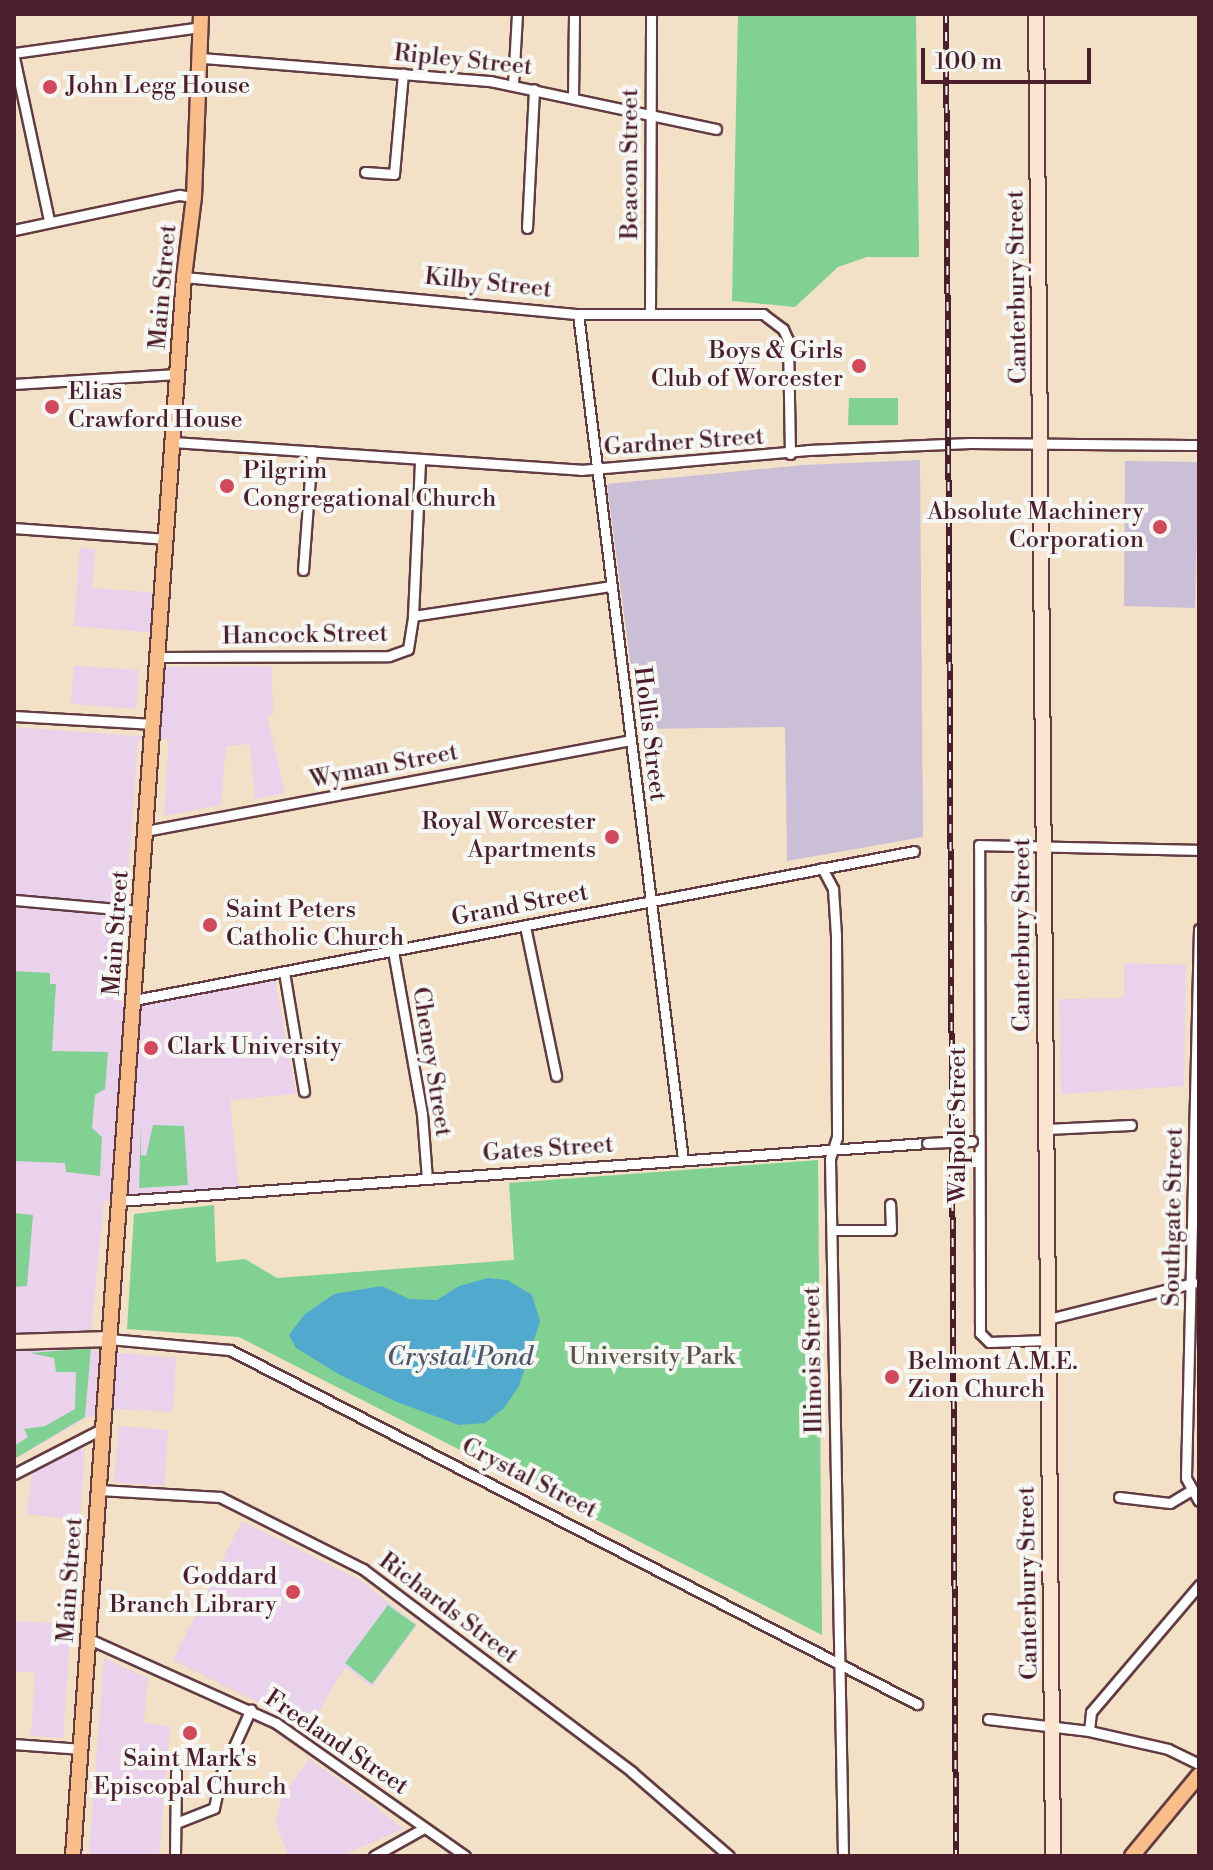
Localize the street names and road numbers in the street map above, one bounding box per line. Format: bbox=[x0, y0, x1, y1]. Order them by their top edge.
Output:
street label: Ripley Street bbox=[392, 39, 534, 83]
street label: Beacon Street bbox=[617, 88, 645, 240]
street label: Canterbury Street bbox=[1002, 190, 1034, 384]
street label: Main Street bbox=[144, 223, 184, 351]
street label: Kilby Street bbox=[423, 263, 553, 305]
street label: Gardner Street bbox=[603, 423, 765, 463]
street label: Hancock Street bbox=[222, 620, 388, 652]
street label: Hollis Street bbox=[626, 665, 672, 803]
street label: Wyman Street bbox=[307, 739, 461, 795]
street label: Canterbury Street bbox=[1009, 838, 1037, 1032]
street label: Main Street bbox=[98, 869, 136, 997]
street label: Grand Street bbox=[449, 879, 591, 933]
street label: Cheney Street bbox=[405, 985, 457, 1139]
street label: Walpole Street bbox=[945, 1047, 973, 1203]
street label: Southgate Street bbox=[1158, 1127, 1190, 1307]
street label: Gates Street bbox=[482, 1131, 614, 1169]
street label: Illinois Street bbox=[798, 1286, 830, 1434]
street label: Crystal Street bbox=[456, 1432, 602, 1526]
street label: Canterbury Street bbox=[1013, 1486, 1045, 1680]
street label: Main Street bbox=[52, 1516, 90, 1644]
street label: Richards Street bbox=[373, 1547, 523, 1671]
street label: Freeland Street bbox=[259, 1684, 413, 1802]

